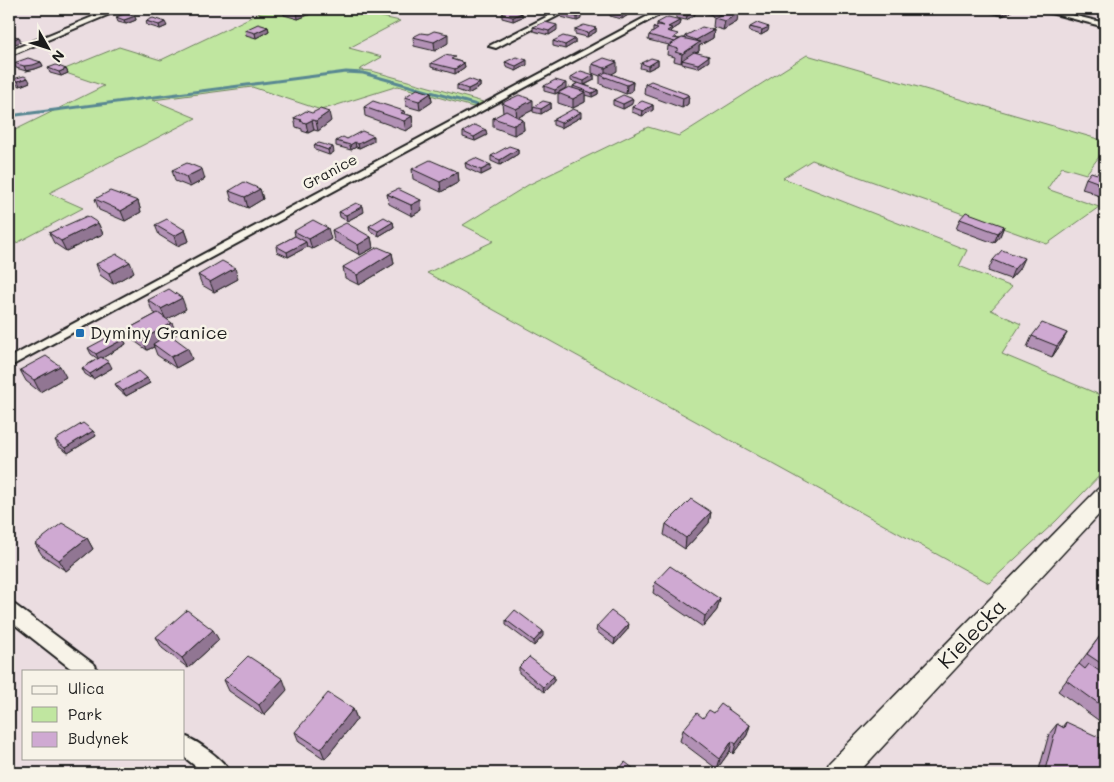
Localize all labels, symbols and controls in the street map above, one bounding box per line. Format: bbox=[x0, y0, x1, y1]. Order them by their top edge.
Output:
north arrow bbox=[22, 22, 72, 72]
text: N bbox=[48, 46, 69, 67]
street label: Granice bbox=[299, 148, 360, 194]
place label: Dyminy Granice bbox=[90, 320, 228, 344]
marker: Dyminy Granice bbox=[74, 327, 86, 339]
street label: Kielecka bbox=[931, 592, 1011, 674]
legend bbox=[22, 670, 185, 760]
text: Ulica bbox=[68, 678, 105, 698]
text: Park bbox=[68, 704, 102, 724]
text: Budynek bbox=[68, 728, 128, 748]

